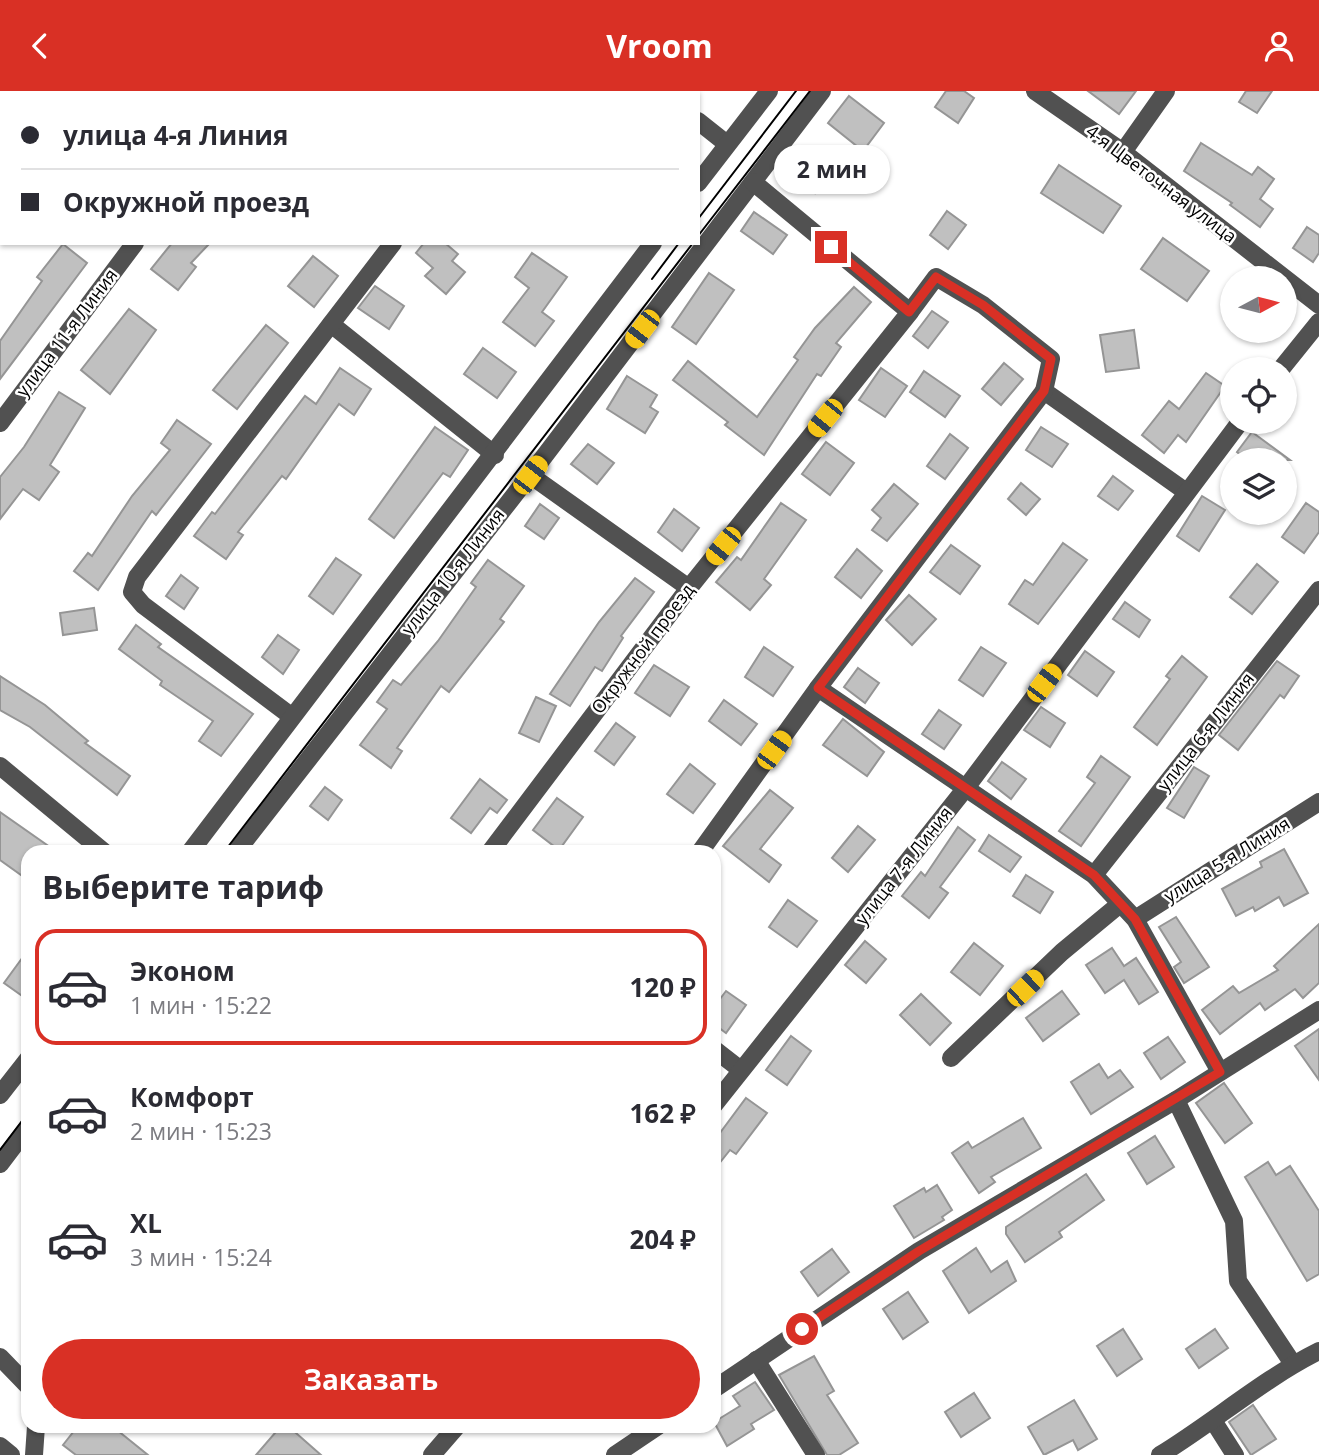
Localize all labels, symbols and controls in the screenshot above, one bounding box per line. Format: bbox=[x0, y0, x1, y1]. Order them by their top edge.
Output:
text: Vroom bbox=[606, 24, 713, 67]
icon: back bbox=[21, 27, 59, 65]
icon: person bbox=[1260, 27, 1298, 65]
text: улица 4-я Линия bbox=[63, 117, 288, 153]
street label: 4-я Цветочная улица bbox=[1081, 119, 1242, 248]
callout: 2 мин bbox=[773, 145, 889, 195]
text: 2 мин bbox=[797, 153, 867, 185]
text: Окружной проезд bbox=[63, 184, 309, 220]
route end bbox=[815, 231, 847, 263]
street label: улица 11-я Линия bbox=[10, 263, 122, 401]
north arrow bbox=[1220, 266, 1297, 343]
map controls bbox=[1220, 266, 1297, 525]
car bbox=[621, 306, 664, 352]
button: locate bbox=[1220, 357, 1297, 434]
car bbox=[804, 395, 847, 441]
button: layers bbox=[1220, 448, 1297, 525]
car bbox=[509, 452, 552, 498]
street label: улица 10-я Линия bbox=[395, 503, 509, 640]
car bbox=[702, 523, 745, 569]
street label: Окружной проезд bbox=[585, 578, 699, 718]
car bbox=[1023, 660, 1066, 706]
street label: улица 6-я Линия bbox=[1151, 667, 1259, 796]
car bbox=[754, 727, 795, 773]
street label: улица 7-я Линия bbox=[849, 801, 957, 930]
street label: улица 5-я Линия bbox=[1159, 811, 1294, 908]
text: Выберите тариф bbox=[42, 865, 324, 908]
text: Эконом bbox=[130, 953, 235, 989]
icon: car bbox=[46, 956, 109, 1019]
car bbox=[1003, 966, 1048, 1010]
text: 120 ₽ bbox=[630, 969, 696, 1005]
text: 1 мин · 15:22 bbox=[130, 989, 272, 1021]
text: Комфорт bbox=[130, 1079, 254, 1115]
icon: car bbox=[46, 1082, 109, 1145]
text: 162 ₽ bbox=[630, 1095, 696, 1131]
text: 2 мин · 15:23 bbox=[130, 1115, 272, 1147]
text: XL bbox=[130, 1205, 162, 1241]
icon: car bbox=[46, 1208, 109, 1271]
text: 204 ₽ bbox=[630, 1221, 696, 1257]
text: 3 мин · 15:24 bbox=[130, 1241, 272, 1273]
route start bbox=[786, 1313, 818, 1345]
button: Заказать bbox=[42, 1339, 700, 1419]

